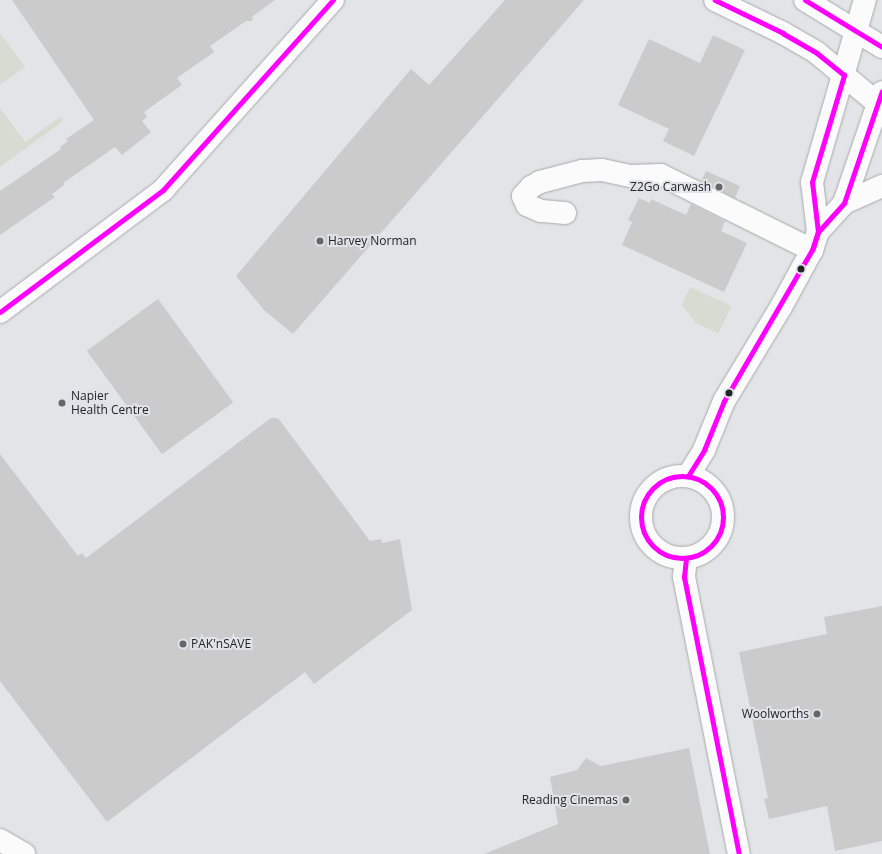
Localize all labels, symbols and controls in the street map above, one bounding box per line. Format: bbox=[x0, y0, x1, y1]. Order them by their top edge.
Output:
place label: Z2Go Carwash bbox=[630, 180, 711, 194]
marker: Z2Go Carwash bbox=[714, 182, 724, 192]
place label: Harvey Norman bbox=[328, 234, 417, 248]
marker: Harvey Norman bbox=[315, 236, 325, 246]
unlabelled marker bbox=[796, 264, 806, 274]
unlabelled marker bbox=[724, 388, 734, 398]
place label: Napier Health Centre bbox=[71, 389, 149, 417]
marker: Napier Health Centre bbox=[56, 397, 68, 409]
place label: PAK'nSAVE bbox=[191, 637, 251, 651]
marker: PAK'nSAVE bbox=[178, 639, 188, 649]
place label: Woolworths bbox=[742, 707, 809, 721]
marker: Woolworths bbox=[812, 709, 822, 719]
place label: Reading Cinemas bbox=[522, 793, 618, 807]
marker: Reading Cinemas bbox=[621, 795, 631, 805]

